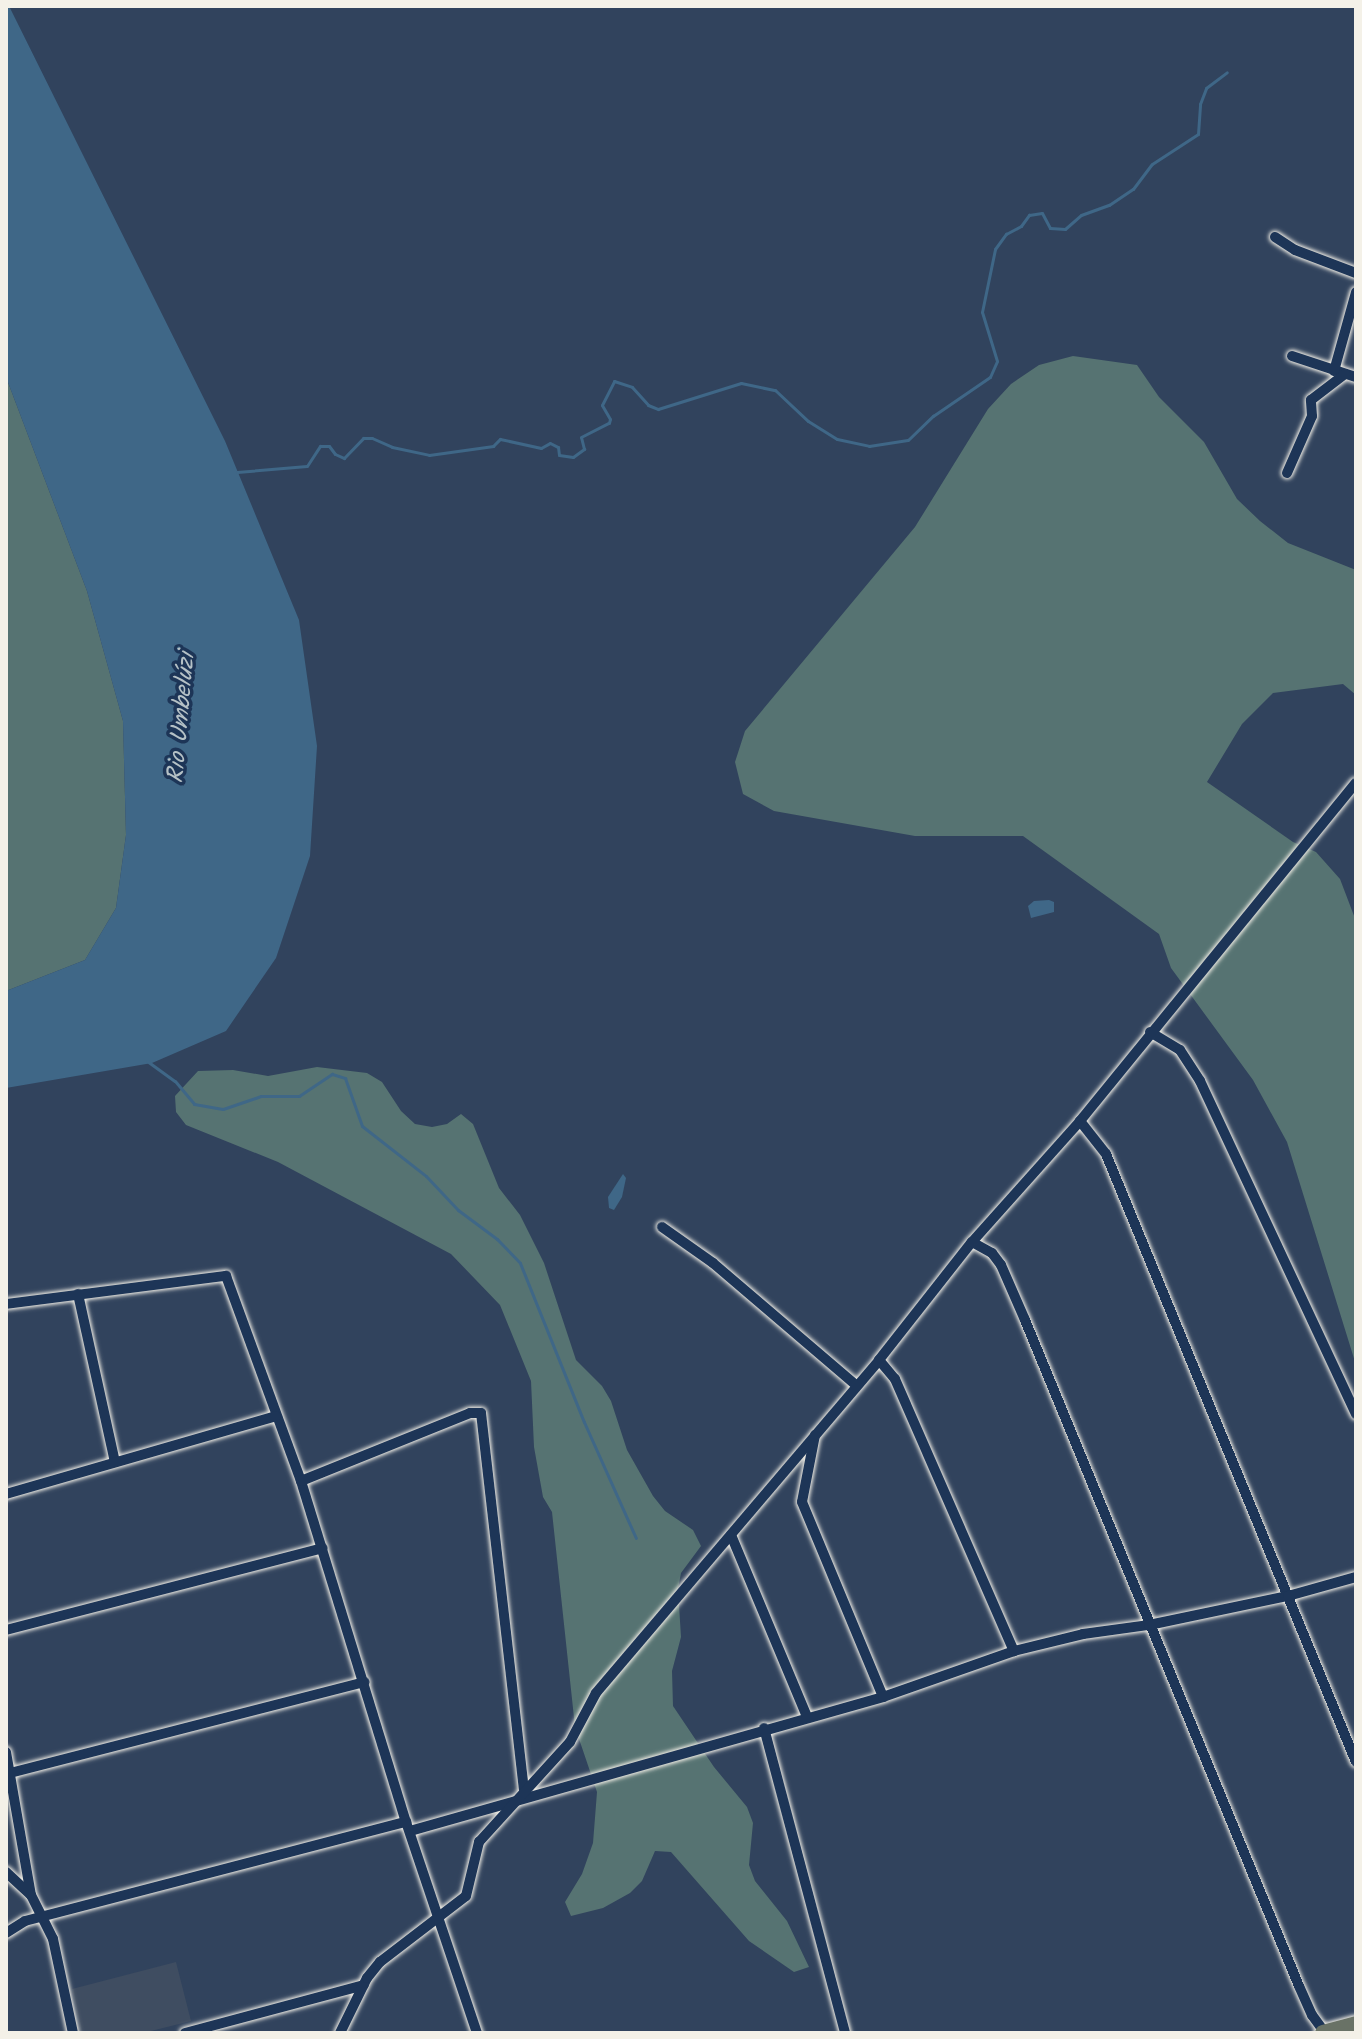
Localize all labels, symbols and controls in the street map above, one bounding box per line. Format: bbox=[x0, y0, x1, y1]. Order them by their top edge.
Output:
water label: Rio Umbelúzi bbox=[162, 652, 202, 784]

